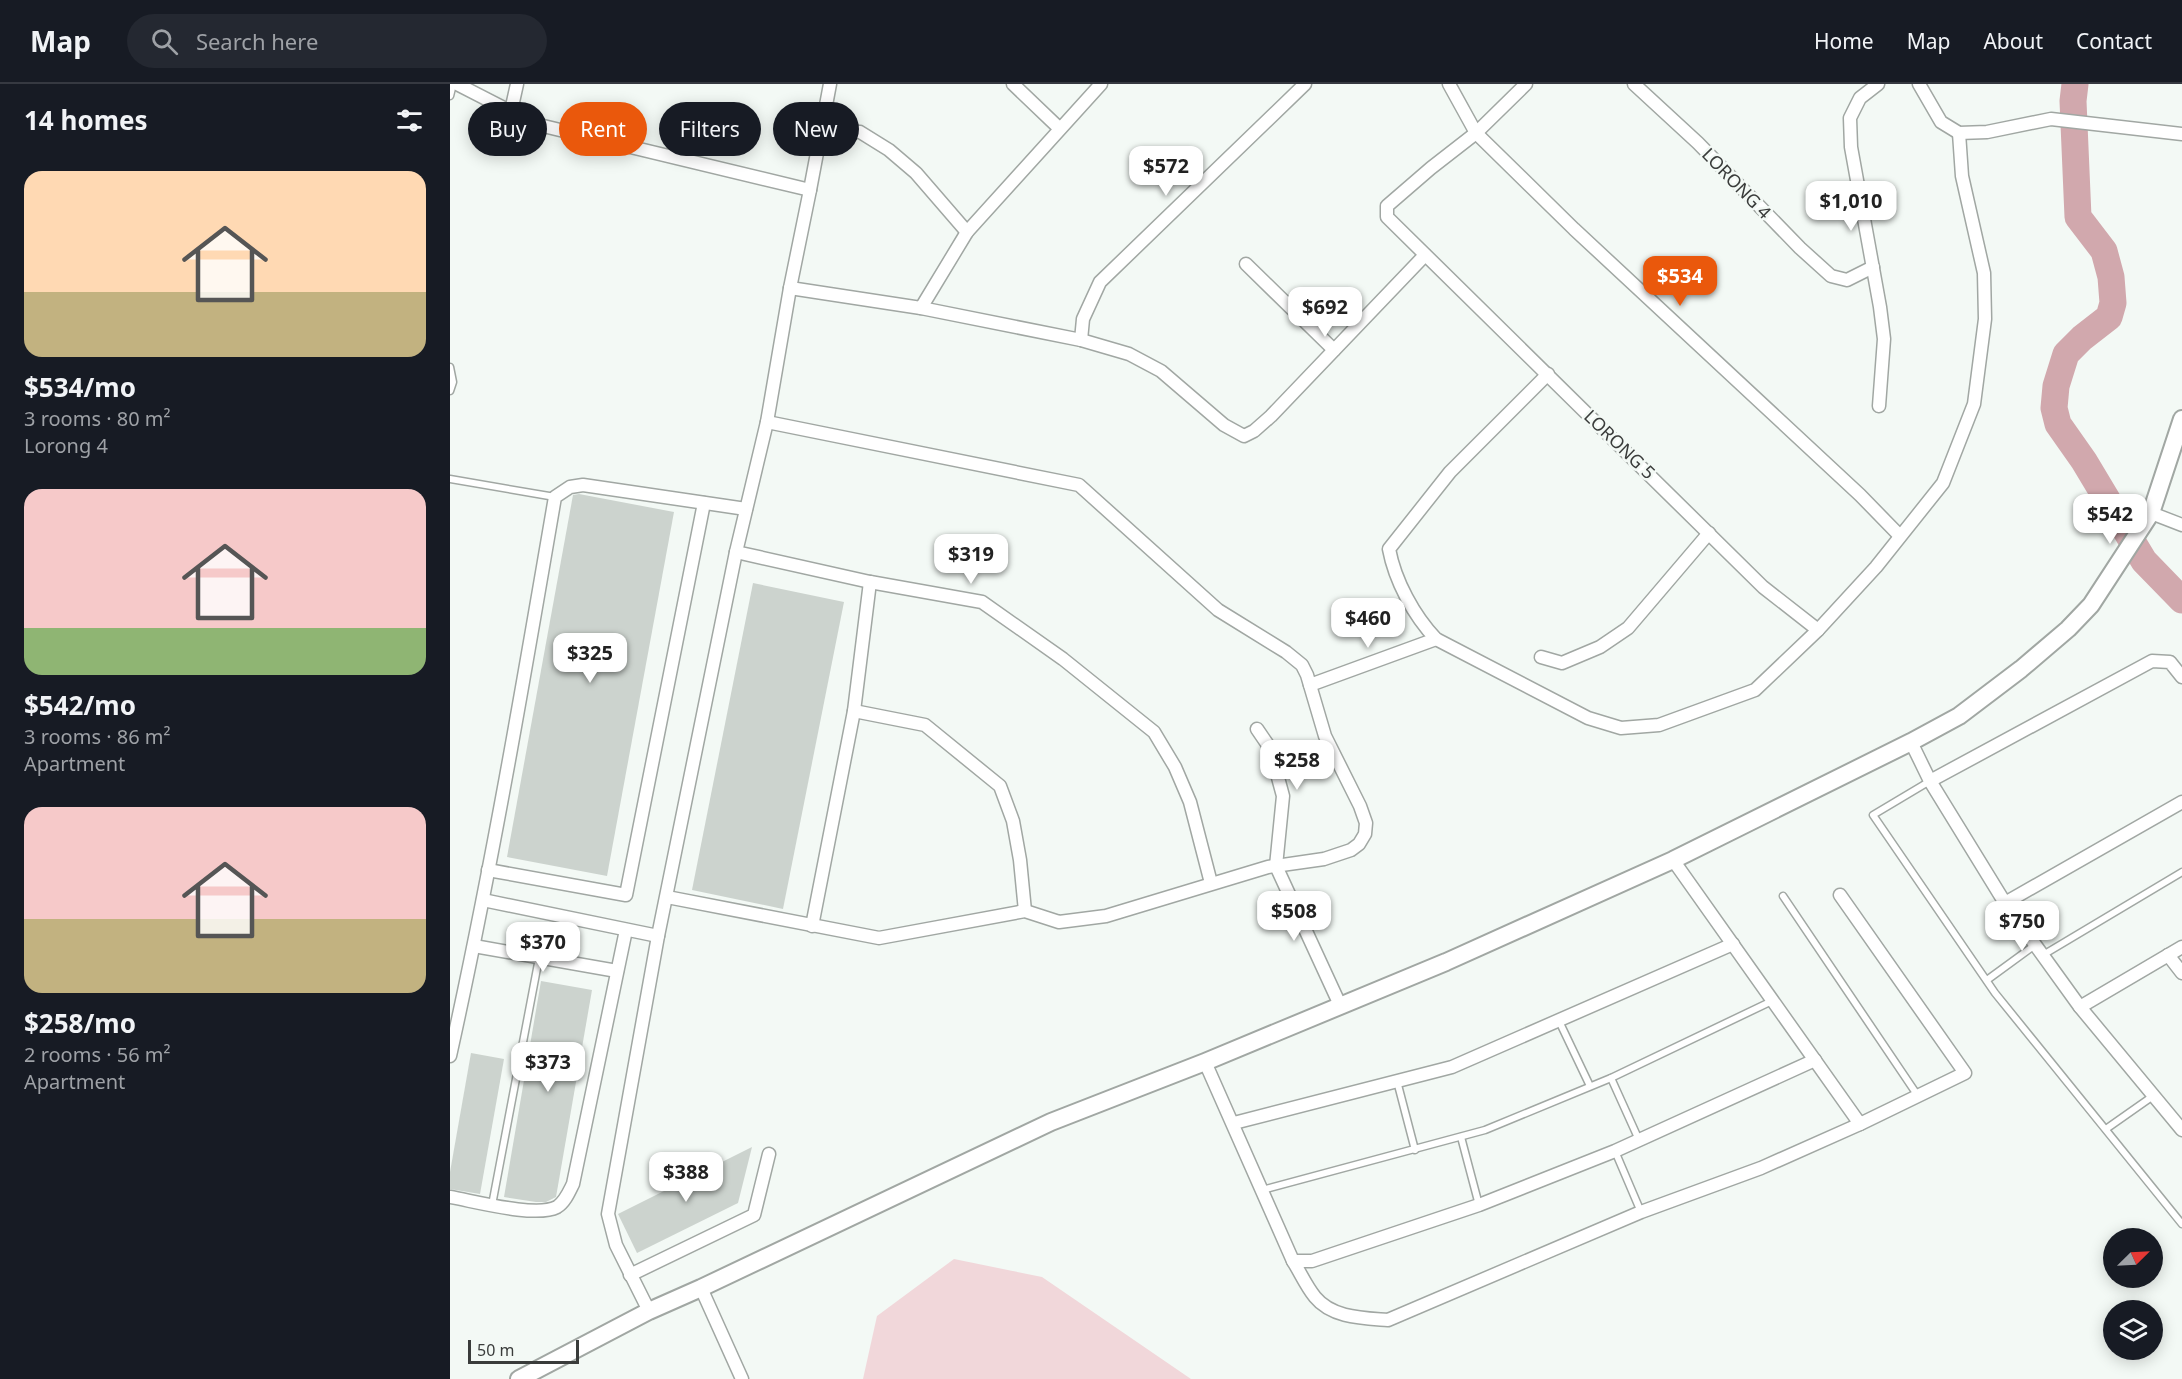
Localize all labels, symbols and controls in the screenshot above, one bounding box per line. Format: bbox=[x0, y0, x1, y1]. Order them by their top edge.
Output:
search box bbox=[127, 14, 547, 68]
text: Map bbox=[30, 22, 91, 60]
icon: search bbox=[148, 25, 181, 58]
text: Search here bbox=[196, 26, 318, 56]
text: Home bbox=[1814, 27, 1874, 55]
text: Map bbox=[1907, 27, 1950, 55]
text: About bbox=[1983, 27, 2043, 55]
text: Contact bbox=[2076, 27, 2152, 55]
text: 14 homes bbox=[24, 102, 148, 138]
chip: Buy bbox=[468, 102, 547, 156]
chip: Rent bbox=[559, 102, 647, 156]
chip: Filters bbox=[659, 102, 761, 156]
chip: New bbox=[773, 102, 859, 156]
icon: filters bbox=[393, 104, 426, 137]
street label: LORONG 4 bbox=[1697, 142, 1777, 224]
pin: $572 bbox=[1130, 146, 1202, 197]
text: $572 bbox=[1143, 152, 1189, 179]
pin: $1,010 bbox=[1802, 181, 1900, 232]
text: $1,010 bbox=[1820, 187, 1882, 214]
icon: home bbox=[171, 210, 279, 318]
pin: $534 bbox=[1644, 256, 1716, 307]
text: $534 bbox=[1657, 262, 1703, 289]
pin: $692 bbox=[1289, 287, 1361, 338]
text: $692 bbox=[1302, 293, 1348, 320]
text: $534/mo bbox=[24, 369, 136, 405]
street label: LORONG 5 bbox=[1579, 404, 1661, 484]
text: 3 rooms · 80 m² bbox=[24, 405, 171, 432]
text: Lorong 4 bbox=[24, 432, 108, 459]
pin: $542 bbox=[2074, 494, 2146, 545]
text: $542 bbox=[2087, 500, 2133, 527]
icon: home bbox=[171, 528, 279, 636]
pin: $319 bbox=[935, 534, 1007, 585]
text: $319 bbox=[948, 540, 994, 567]
pin: $460 bbox=[1332, 598, 1404, 649]
text: $460 bbox=[1345, 604, 1391, 631]
pin: $325 bbox=[554, 633, 626, 684]
text: $325 bbox=[567, 639, 613, 666]
text: $542/mo bbox=[24, 687, 136, 723]
text: 3 rooms · 86 m² bbox=[24, 723, 171, 750]
pin: $258 bbox=[1261, 740, 1333, 791]
text: $258 bbox=[1274, 746, 1320, 773]
text: Apartment bbox=[24, 750, 125, 777]
icon: home bbox=[171, 846, 279, 954]
pin: $508 bbox=[1258, 891, 1330, 942]
text: $508 bbox=[1271, 897, 1317, 924]
pin: $750 bbox=[1986, 901, 2058, 952]
text: $750 bbox=[1999, 907, 2045, 934]
pin: $370 bbox=[507, 922, 579, 973]
text: $370 bbox=[520, 928, 566, 955]
text: $258/mo bbox=[24, 1005, 136, 1041]
text: 2 rooms · 56 m² bbox=[24, 1041, 171, 1068]
pin: $373 bbox=[512, 1042, 584, 1093]
text: $373 bbox=[525, 1048, 571, 1075]
text: Apartment bbox=[24, 1068, 125, 1095]
pin: $388 bbox=[650, 1152, 722, 1203]
text: $388 bbox=[663, 1158, 709, 1185]
north arrow bbox=[2103, 1228, 2163, 1288]
map controls bbox=[2103, 1228, 2163, 1360]
button: layers bbox=[2103, 1300, 2163, 1360]
scale bar bbox=[468, 1337, 579, 1364]
text: 50 m bbox=[477, 1339, 514, 1361]

